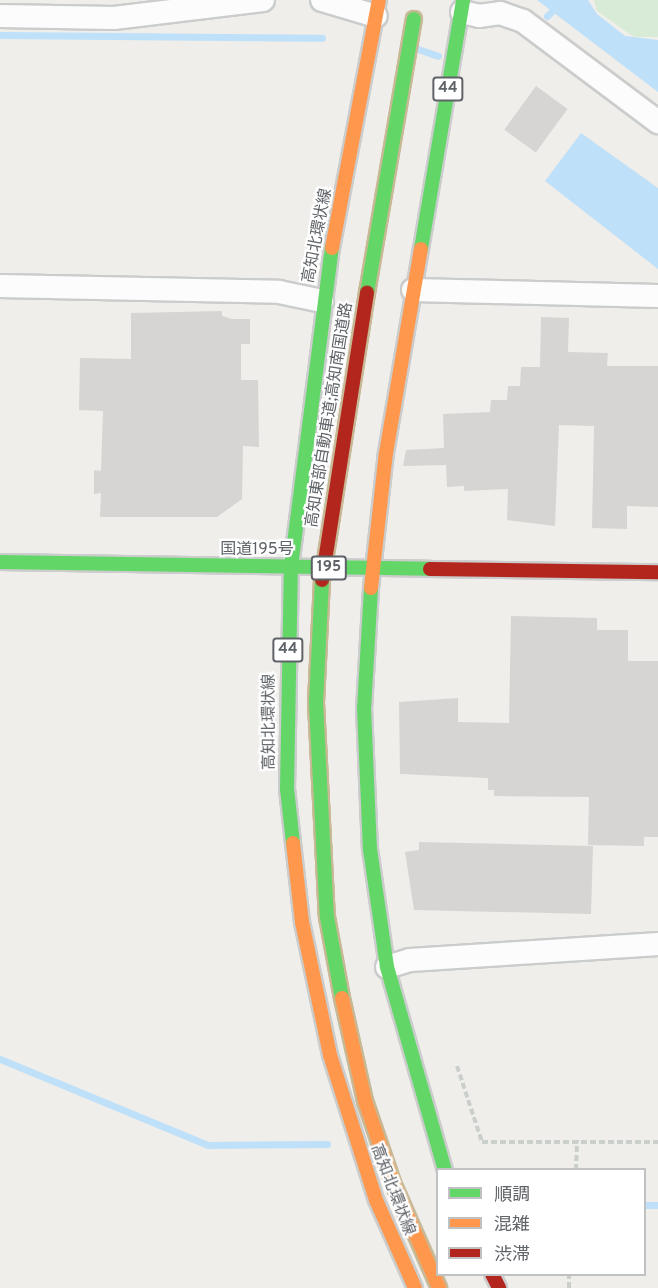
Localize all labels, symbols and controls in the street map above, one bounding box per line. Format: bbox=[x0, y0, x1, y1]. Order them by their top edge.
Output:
road number: 44 bbox=[432, 77, 464, 101]
street label: 高知北環状線 bbox=[299, 187, 337, 285]
street label: 高知東部自動車道;高知南国道路 bbox=[303, 301, 357, 529]
street label: 国道195号 bbox=[220, 540, 294, 560]
road number: 195 bbox=[310, 556, 348, 580]
road number: 44 bbox=[272, 638, 304, 662]
street label: 高知北環状線 bbox=[260, 674, 280, 770]
street label: 高知北環状線 bbox=[366, 1142, 418, 1238]
legend bbox=[436, 1168, 646, 1276]
text: 順調 bbox=[494, 1184, 530, 1207]
text: 混雑 bbox=[494, 1214, 530, 1237]
text: 渋滞 bbox=[494, 1244, 530, 1267]

